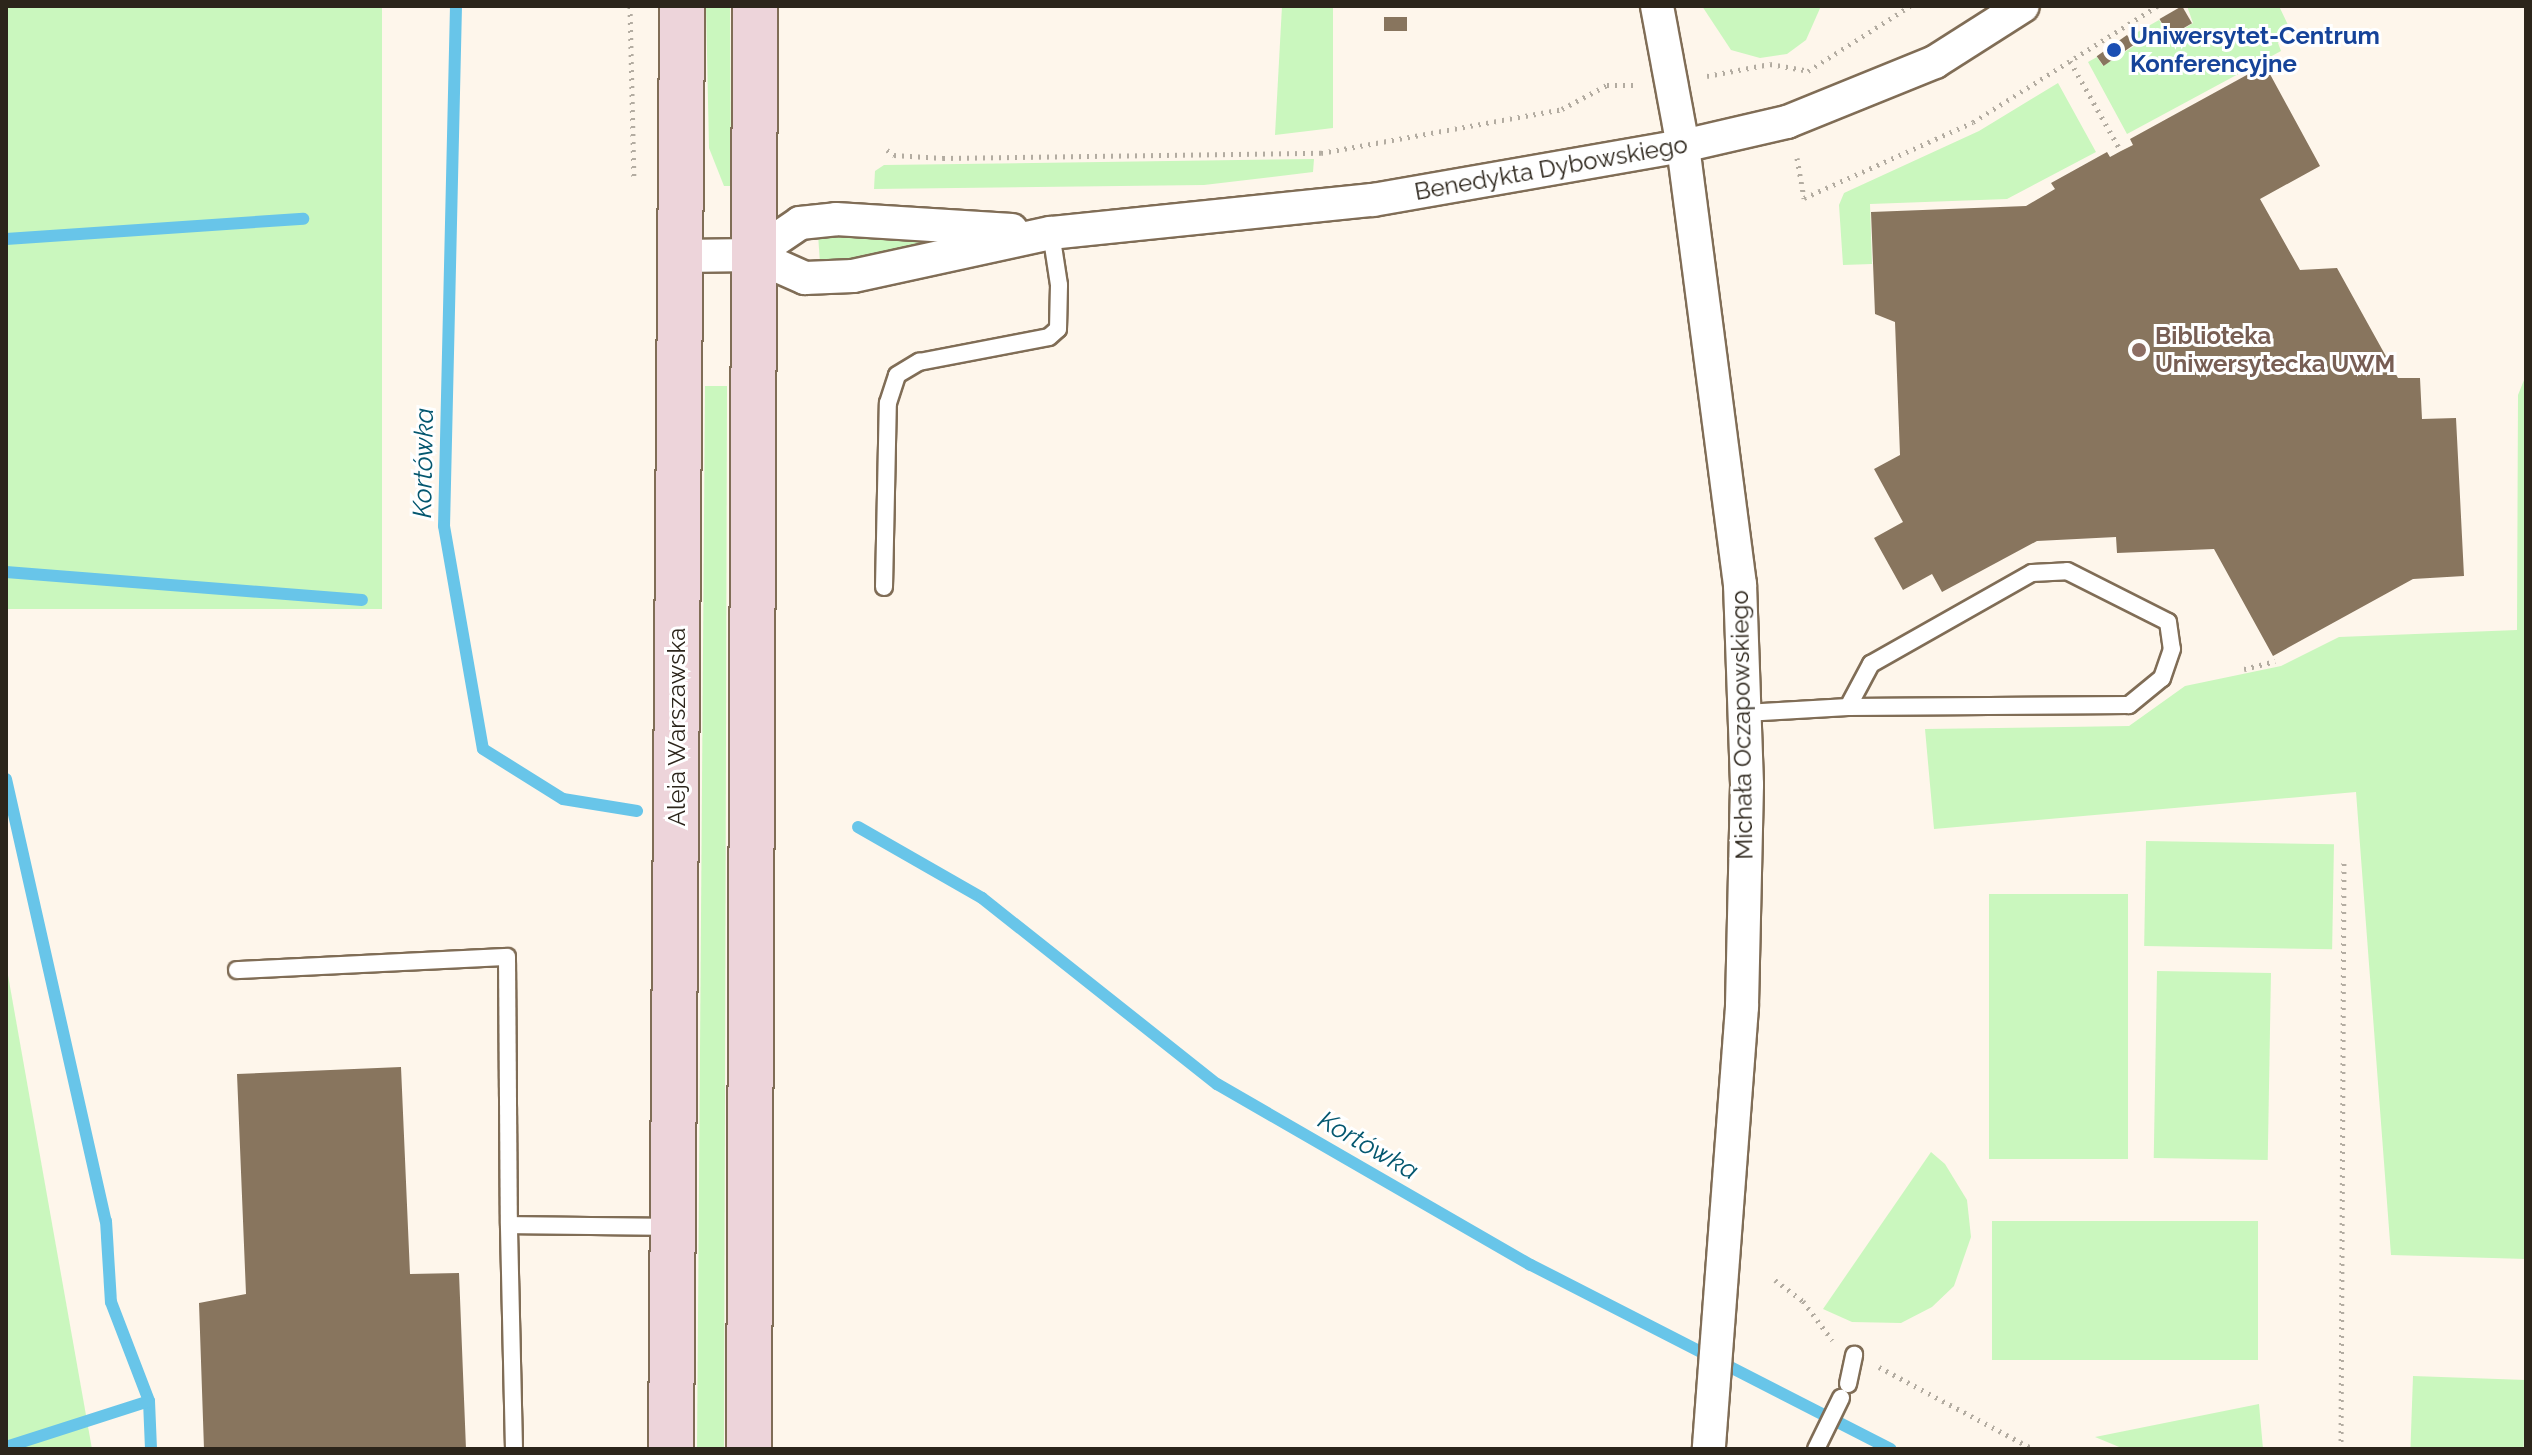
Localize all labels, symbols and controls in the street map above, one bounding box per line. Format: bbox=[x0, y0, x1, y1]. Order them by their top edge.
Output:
place label: Uniwersytet-Centrum Konferencyjne bbox=[2130, 22, 2380, 78]
marker: Uniwersytet-Centrum Konferencyjne bbox=[2105, 41, 2123, 59]
street label: Benedykta Dybowskiego bbox=[1412, 130, 1690, 206]
place label: Biblioteka Uniwersytecka UWM bbox=[2155, 322, 2395, 378]
marker: Biblioteka Uniwersytecka UWM bbox=[2130, 341, 2148, 359]
water label: Kortówka bbox=[407, 408, 441, 518]
street label: Michała Oczapowskiego bbox=[1725, 590, 1759, 860]
street label: Aleja Warszawska bbox=[663, 627, 691, 827]
water label: Kortówka bbox=[1312, 1105, 1424, 1187]

